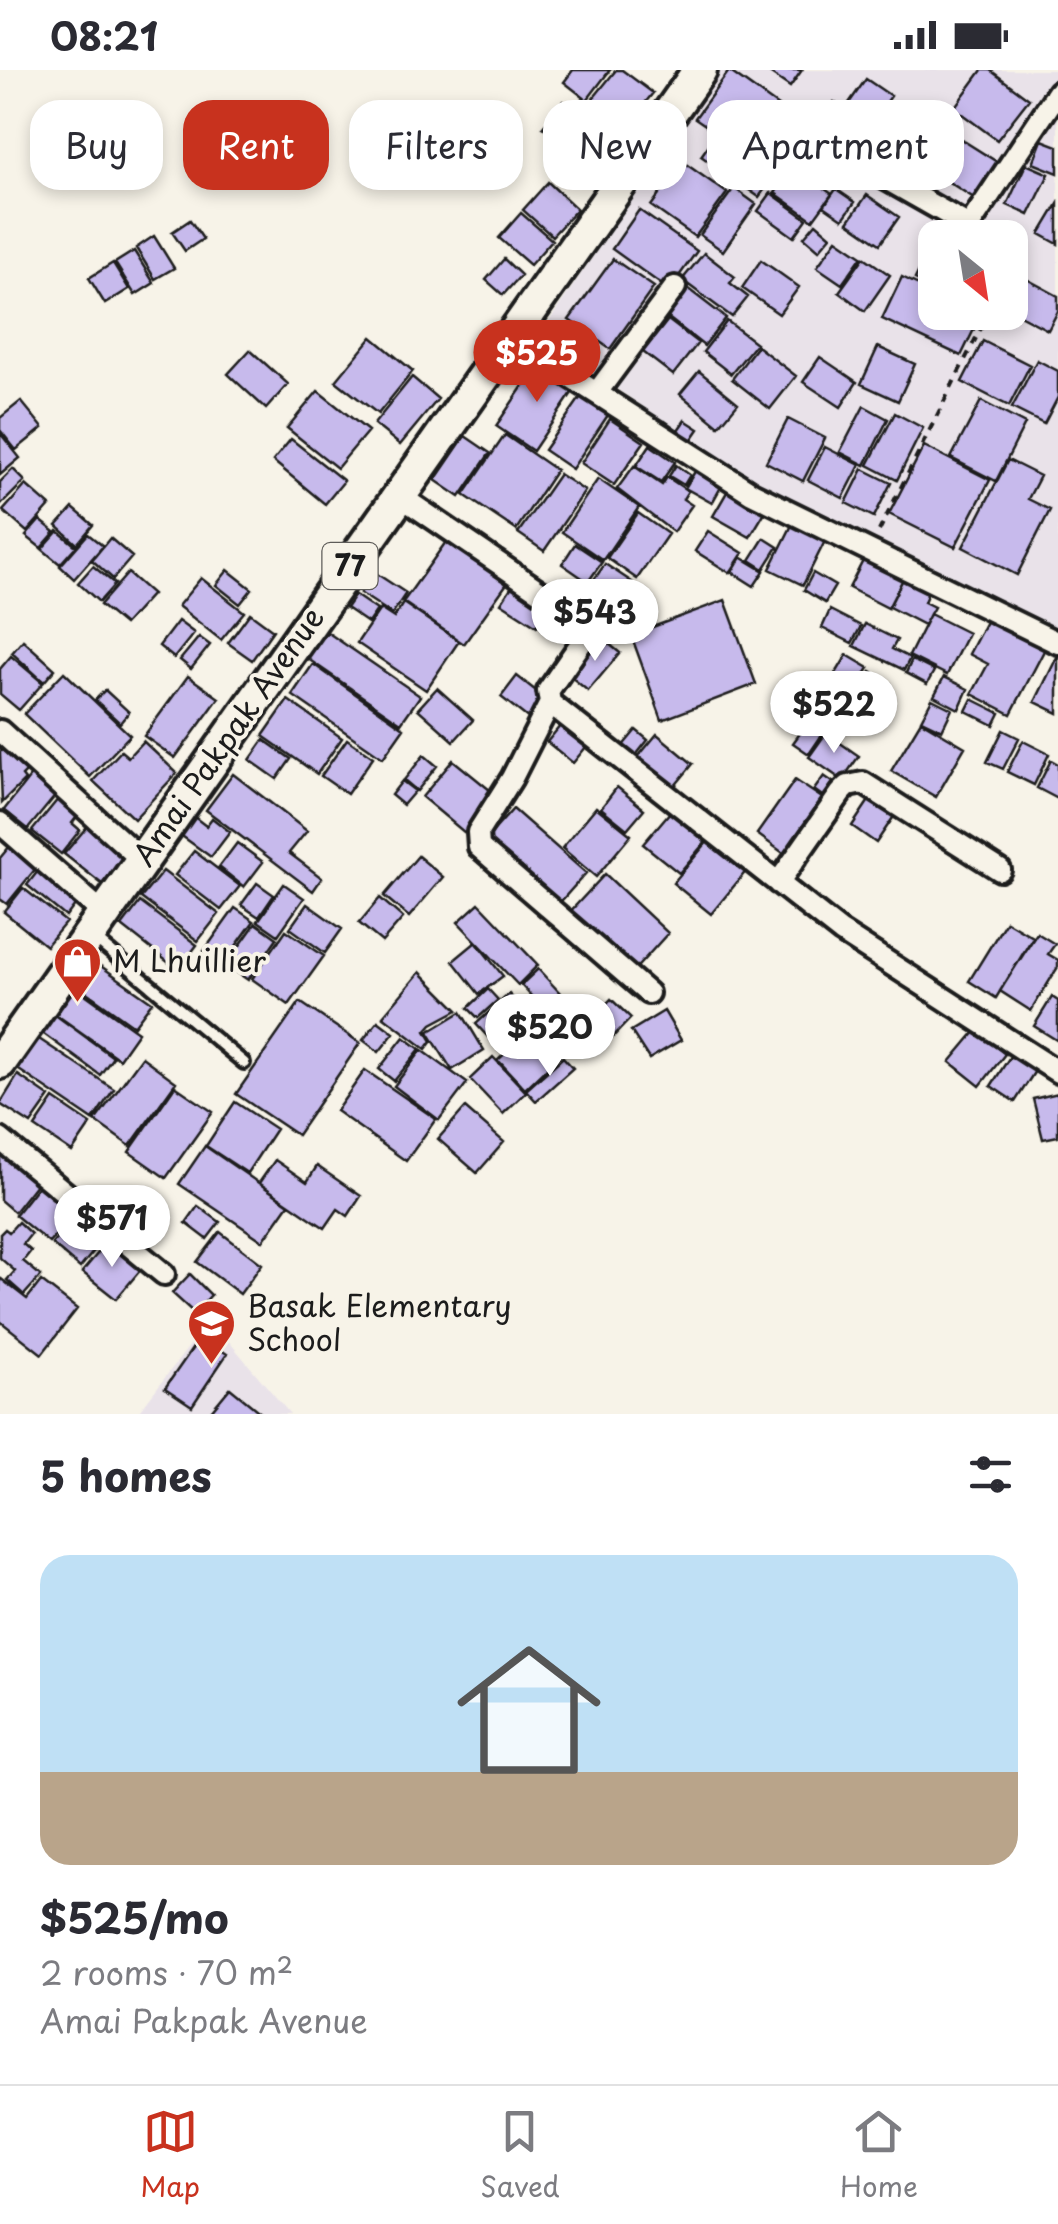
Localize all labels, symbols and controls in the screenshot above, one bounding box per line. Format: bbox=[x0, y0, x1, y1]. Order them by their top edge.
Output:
text: 08:21 bbox=[50, 7, 158, 64]
chip: Buy bbox=[30, 100, 163, 190]
chip: Rent bbox=[183, 100, 329, 190]
chip: Filters bbox=[349, 100, 523, 190]
chip: New bbox=[543, 100, 687, 190]
chip: Apartment bbox=[707, 100, 964, 190]
north arrow bbox=[918, 220, 1028, 330]
map controls bbox=[918, 220, 1028, 330]
pin: $525 bbox=[478, 320, 596, 405]
text: $525 bbox=[495, 328, 579, 376]
road number: 77 bbox=[322, 543, 378, 589]
pin: $543 bbox=[536, 579, 654, 664]
text: $543 bbox=[553, 587, 637, 635]
street label: Amai Pakpak Avenue bbox=[120, 597, 333, 874]
pin: $522 bbox=[775, 671, 893, 756]
text: $522 bbox=[792, 679, 876, 727]
shop icon: M Lhuillier bbox=[52, 936, 104, 1004]
place label: M Lhuillier bbox=[113, 937, 266, 982]
pin: $520 bbox=[491, 994, 609, 1079]
text: $520 bbox=[507, 1002, 593, 1050]
pin: $571 bbox=[53, 1185, 171, 1270]
text: $571 bbox=[76, 1193, 148, 1241]
place label: Basak Elementary School bbox=[247, 1282, 512, 1361]
school or university icon: Basak Elementary School bbox=[186, 1298, 238, 1366]
text: 5 homes bbox=[40, 1443, 212, 1506]
icon: filters bbox=[963, 1447, 1018, 1502]
icon: home bbox=[439, 1620, 619, 1800]
text: $525/mo bbox=[40, 1885, 229, 1948]
text: 2 rooms · 70 m² bbox=[40, 1948, 293, 1996]
text: Amai Pakpak Avenue bbox=[40, 1996, 368, 2044]
tab: Map bbox=[140, 2104, 200, 2207]
tab: Saved bbox=[480, 2104, 560, 2207]
tab: Home bbox=[840, 2104, 918, 2207]

